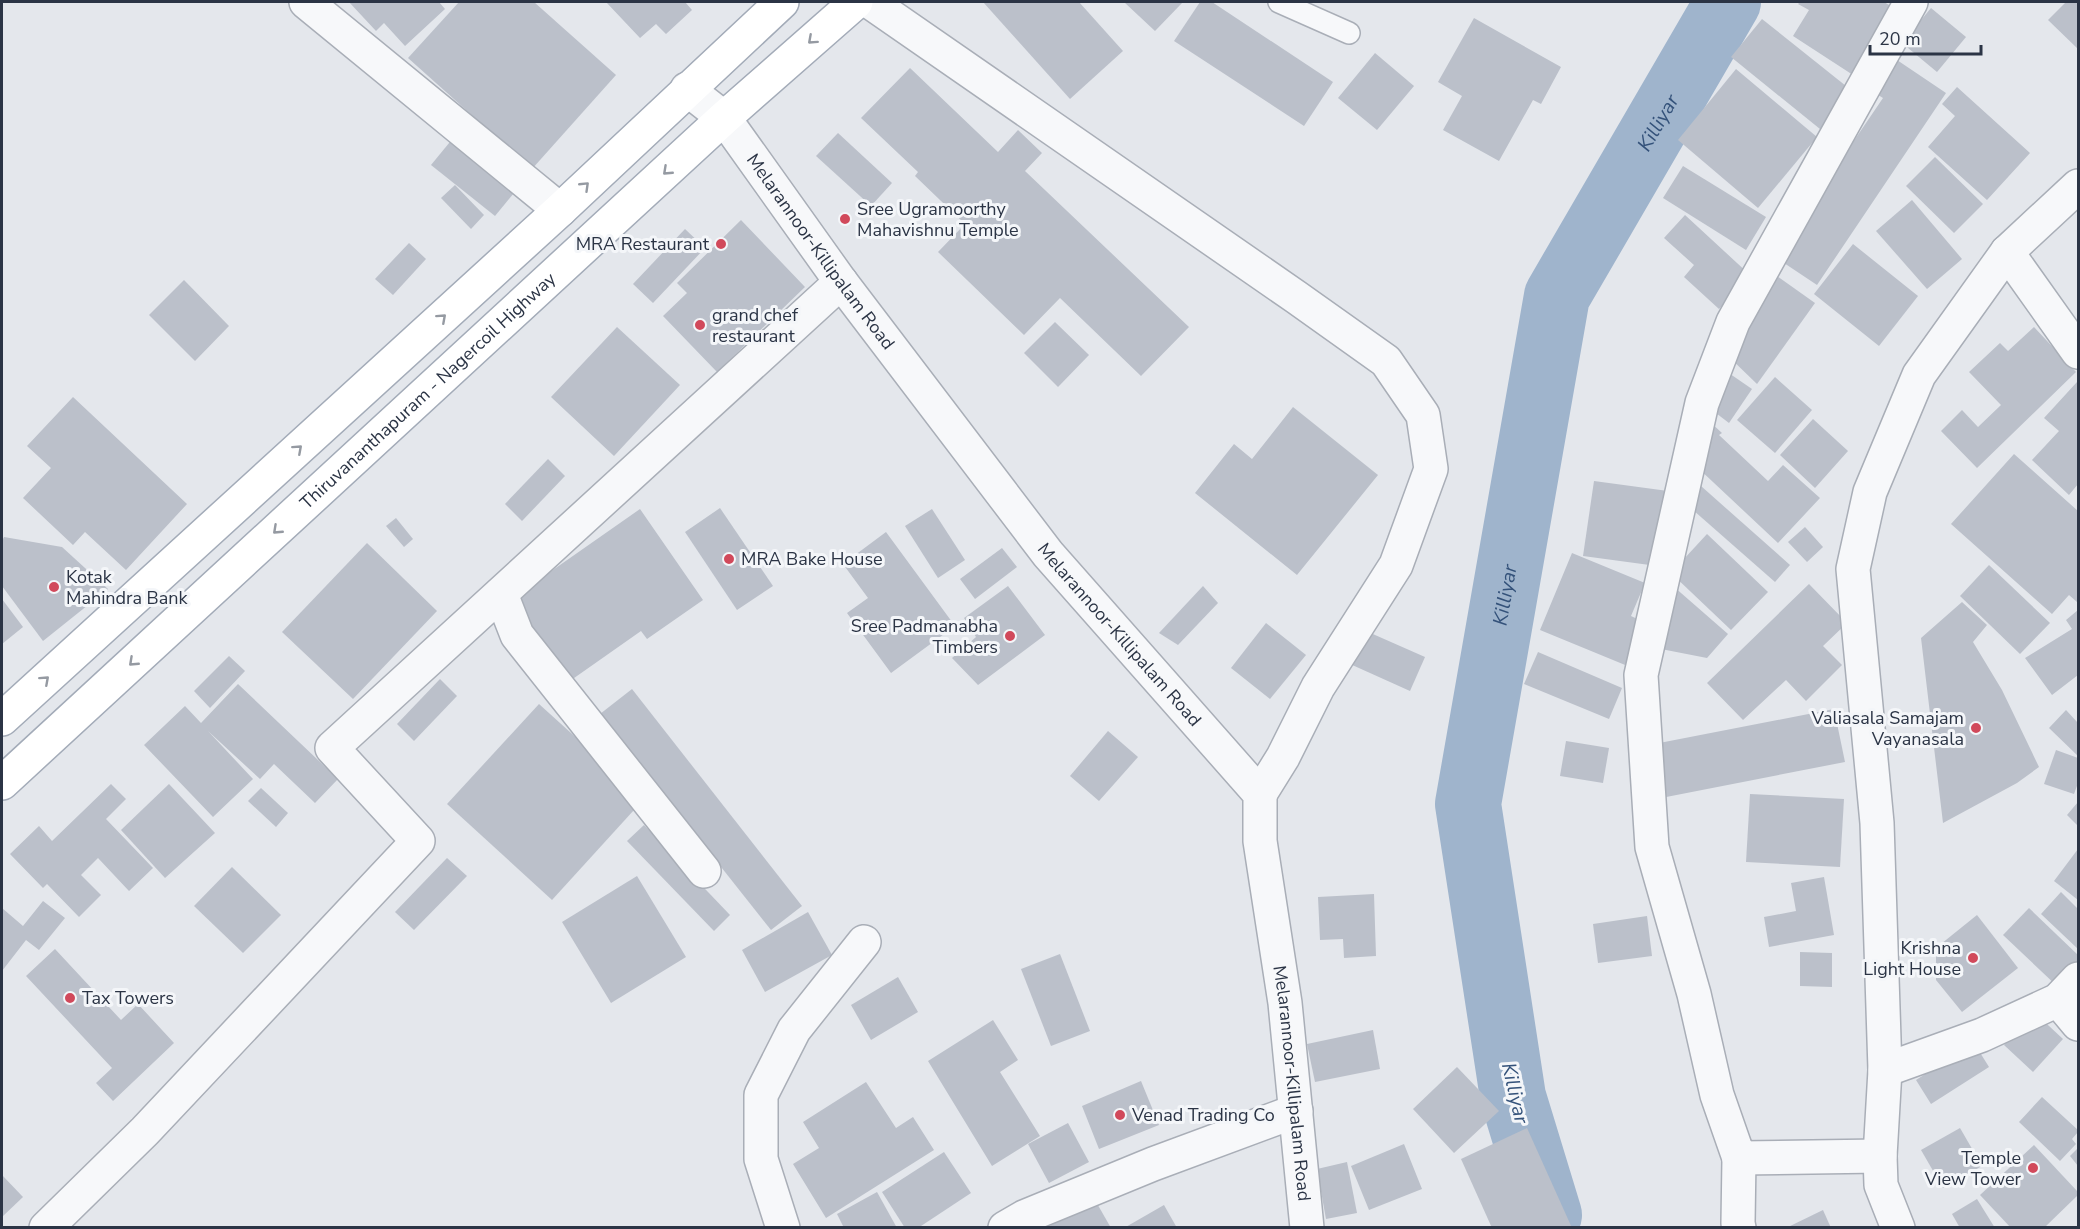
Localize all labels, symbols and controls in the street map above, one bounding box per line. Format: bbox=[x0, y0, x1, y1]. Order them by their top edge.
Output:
scale bar bbox=[1870, 18, 1981, 56]
text: 20 m bbox=[1879, 27, 1921, 51]
one-way arrow bbox=[809, 33, 819, 44]
water label: Killiyar bbox=[1631, 89, 1685, 156]
street label: Melarannoor-Killipalam Road bbox=[741, 149, 900, 355]
one-way arrow bbox=[664, 164, 674, 175]
one-way arrow bbox=[578, 182, 589, 193]
place label: Sree Ugramoorthy Mahavishnu Temple bbox=[857, 197, 1019, 242]
marker: Sree Ugramoorthy Mahavishnu Temple bbox=[838, 212, 852, 226]
place label: MRA Restaurant bbox=[576, 232, 710, 256]
marker: MRA Restaurant bbox=[714, 237, 728, 251]
street label: Thiruvananthapuram - Nagercoil Highway bbox=[295, 266, 561, 515]
place label: grand chef restaurant bbox=[712, 303, 799, 348]
one-way arrow bbox=[435, 314, 445, 325]
marker: grand chef restaurant bbox=[693, 318, 707, 332]
one-way arrow bbox=[290, 446, 301, 457]
one-way arrow bbox=[273, 523, 283, 534]
street label: Melarannoor-Killipalam Road bbox=[1032, 538, 1207, 732]
place label: MRA Bake House bbox=[741, 547, 883, 571]
marker: MRA Bake House bbox=[722, 552, 736, 566]
water label: Killiyar bbox=[1486, 562, 1523, 628]
place label: Kotak Mahindra Bank bbox=[66, 565, 188, 610]
marker: Kotak Mahindra Bank bbox=[47, 580, 61, 594]
place label: Sree Padmanabha Timbers bbox=[851, 614, 998, 659]
marker: Sree Padmanabha Timbers bbox=[1003, 629, 1017, 643]
one-way arrow bbox=[129, 655, 140, 666]
one-way arrow bbox=[38, 676, 49, 687]
place label: Valiasala Samajam Vayanasala bbox=[1811, 706, 1964, 751]
marker: Valiasala Samajam Vayanasala bbox=[1969, 721, 1983, 735]
place label: Krishna Light House bbox=[1863, 936, 1961, 981]
marker: Krishna Light House bbox=[1966, 951, 1980, 965]
street label: Melarannoor-Killipalam Road bbox=[1267, 964, 1316, 1202]
place label: Tax Towers bbox=[82, 986, 174, 1010]
marker: Tax Towers bbox=[63, 991, 77, 1005]
water label: Killiyar bbox=[1495, 1060, 1535, 1127]
place label: Venad Trading Co bbox=[1131, 1103, 1275, 1127]
marker: Venad Trading Co bbox=[1113, 1108, 1127, 1122]
place label: Temple View Tower bbox=[1924, 1146, 2022, 1191]
marker: Temple View Tower bbox=[2026, 1161, 2040, 1175]

